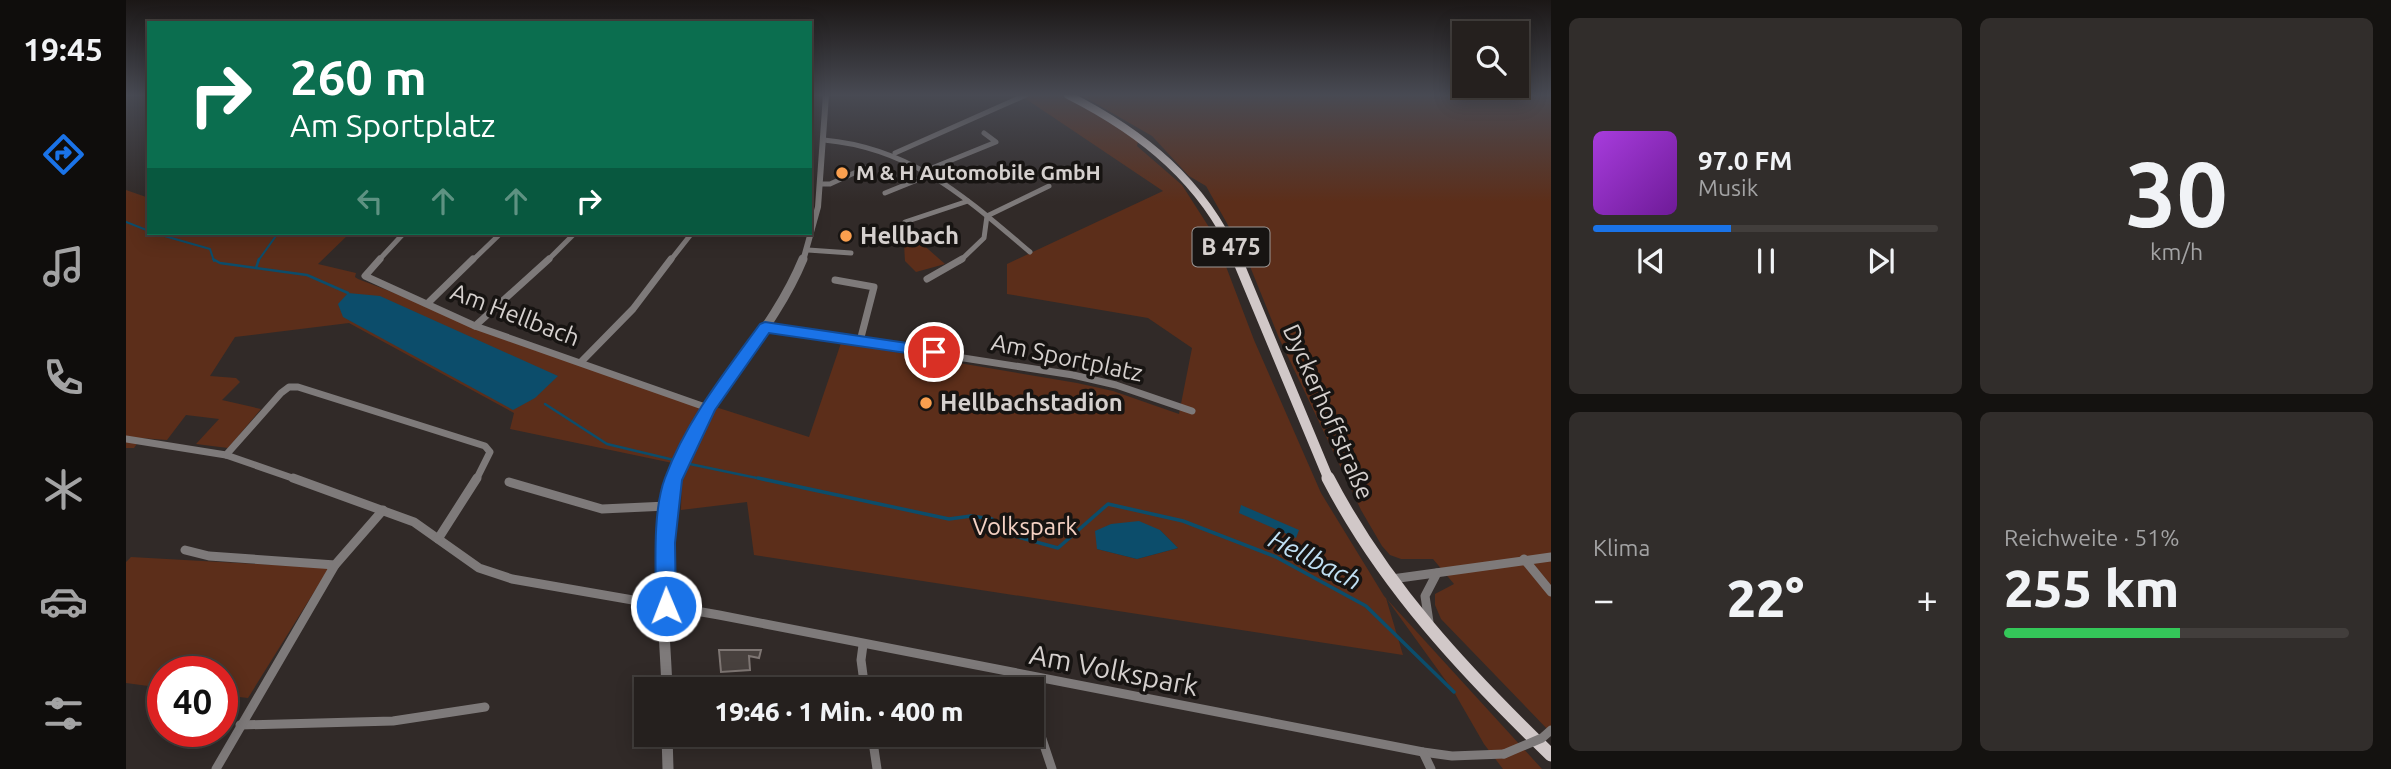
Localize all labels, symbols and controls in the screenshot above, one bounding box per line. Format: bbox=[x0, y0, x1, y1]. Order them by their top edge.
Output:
map controls bbox=[1452, 21, 1529, 98]
button: search bbox=[1452, 21, 1529, 98]
text: 19:45 bbox=[23, 31, 103, 67]
icon: right bbox=[175, 49, 266, 140]
text: 260 m bbox=[290, 49, 427, 104]
text: Am Sportplatz bbox=[290, 107, 496, 143]
icon: directions bbox=[39, 130, 88, 179]
text: 30 bbox=[2125, 142, 2228, 244]
text: 97.0 FM bbox=[1698, 146, 1792, 175]
place label: M & H Automobile GmbH bbox=[856, 160, 1101, 184]
marker: M & H Automobile GmbH bbox=[834, 165, 850, 181]
text: Musik bbox=[1698, 175, 1758, 200]
icon: left bbox=[351, 182, 389, 220]
icon: ahead bbox=[424, 182, 462, 220]
icon: ahead bbox=[497, 182, 535, 220]
icon: right bbox=[570, 182, 608, 220]
place label: Hellbach bbox=[860, 222, 959, 249]
marker: Hellbach bbox=[838, 228, 854, 244]
road number: B 475 bbox=[1192, 228, 1270, 266]
text: km/h bbox=[2150, 239, 2203, 264]
icon: music bbox=[39, 242, 88, 291]
icon: previous bbox=[1632, 242, 1670, 280]
icon: pause bbox=[1747, 242, 1785, 280]
icon: next bbox=[1862, 242, 1900, 280]
street label: Am Hellbach bbox=[447, 278, 583, 351]
street label: Dyckerhoffstraße bbox=[1278, 320, 1379, 503]
pin bbox=[904, 322, 964, 382]
street label: Am Sportplatz bbox=[989, 328, 1145, 387]
icon: arrive bbox=[915, 333, 953, 371]
icon: phone bbox=[39, 353, 88, 402]
place label: Hellbachstadion bbox=[940, 389, 1123, 416]
marker: Hellbachstadion bbox=[918, 395, 934, 411]
icon: climate bbox=[39, 465, 88, 514]
park label: Volkspark bbox=[973, 513, 1077, 540]
water label: Hellbach bbox=[1264, 524, 1366, 595]
text: Reichweite · 51% bbox=[2004, 525, 2180, 550]
text: Klima bbox=[1593, 535, 1650, 560]
text: 255 km bbox=[2004, 559, 2179, 617]
position arrow bbox=[629, 569, 703, 643]
text: 22° bbox=[1727, 569, 1804, 627]
icon: car bbox=[39, 577, 88, 626]
text: − bbox=[1593, 578, 1614, 620]
text: + bbox=[1917, 578, 1938, 620]
street label: Am Volkspark bbox=[1027, 638, 1201, 701]
speed limit sign: 40 bbox=[147, 656, 238, 747]
icon: filters bbox=[39, 689, 88, 738]
text: 19:46 · 1 Min. · 400 m bbox=[715, 697, 963, 726]

